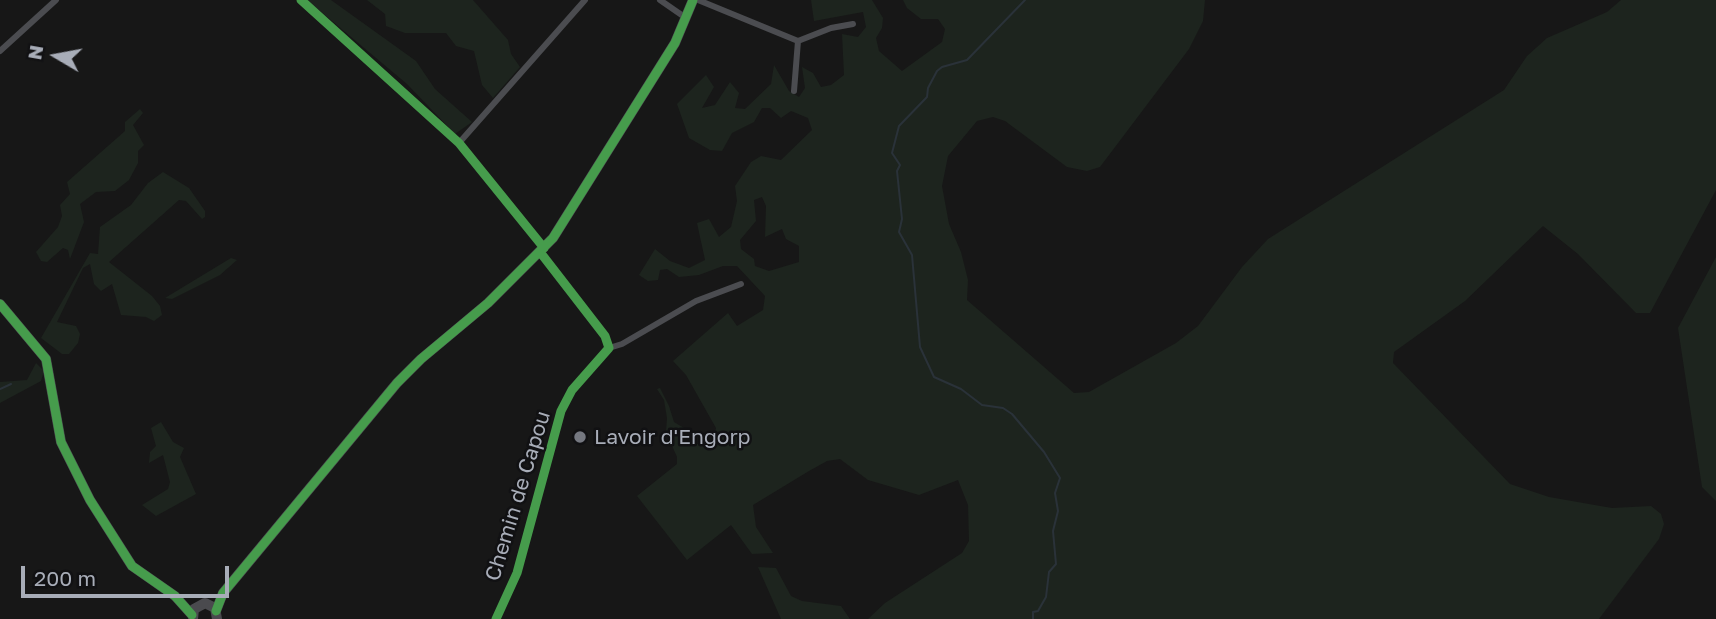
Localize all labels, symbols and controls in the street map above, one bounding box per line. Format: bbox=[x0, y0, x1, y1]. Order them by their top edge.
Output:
north arrow bbox=[21, 21, 91, 91]
text: N bbox=[22, 43, 47, 61]
street label: Chemin de Capou bbox=[480, 408, 556, 584]
place label: Lavoir d'Engorp bbox=[594, 424, 751, 450]
marker: Lavoir d'Engorp bbox=[572, 429, 588, 445]
scale bar bbox=[24, 552, 233, 596]
text: 200 m bbox=[34, 565, 96, 591]

